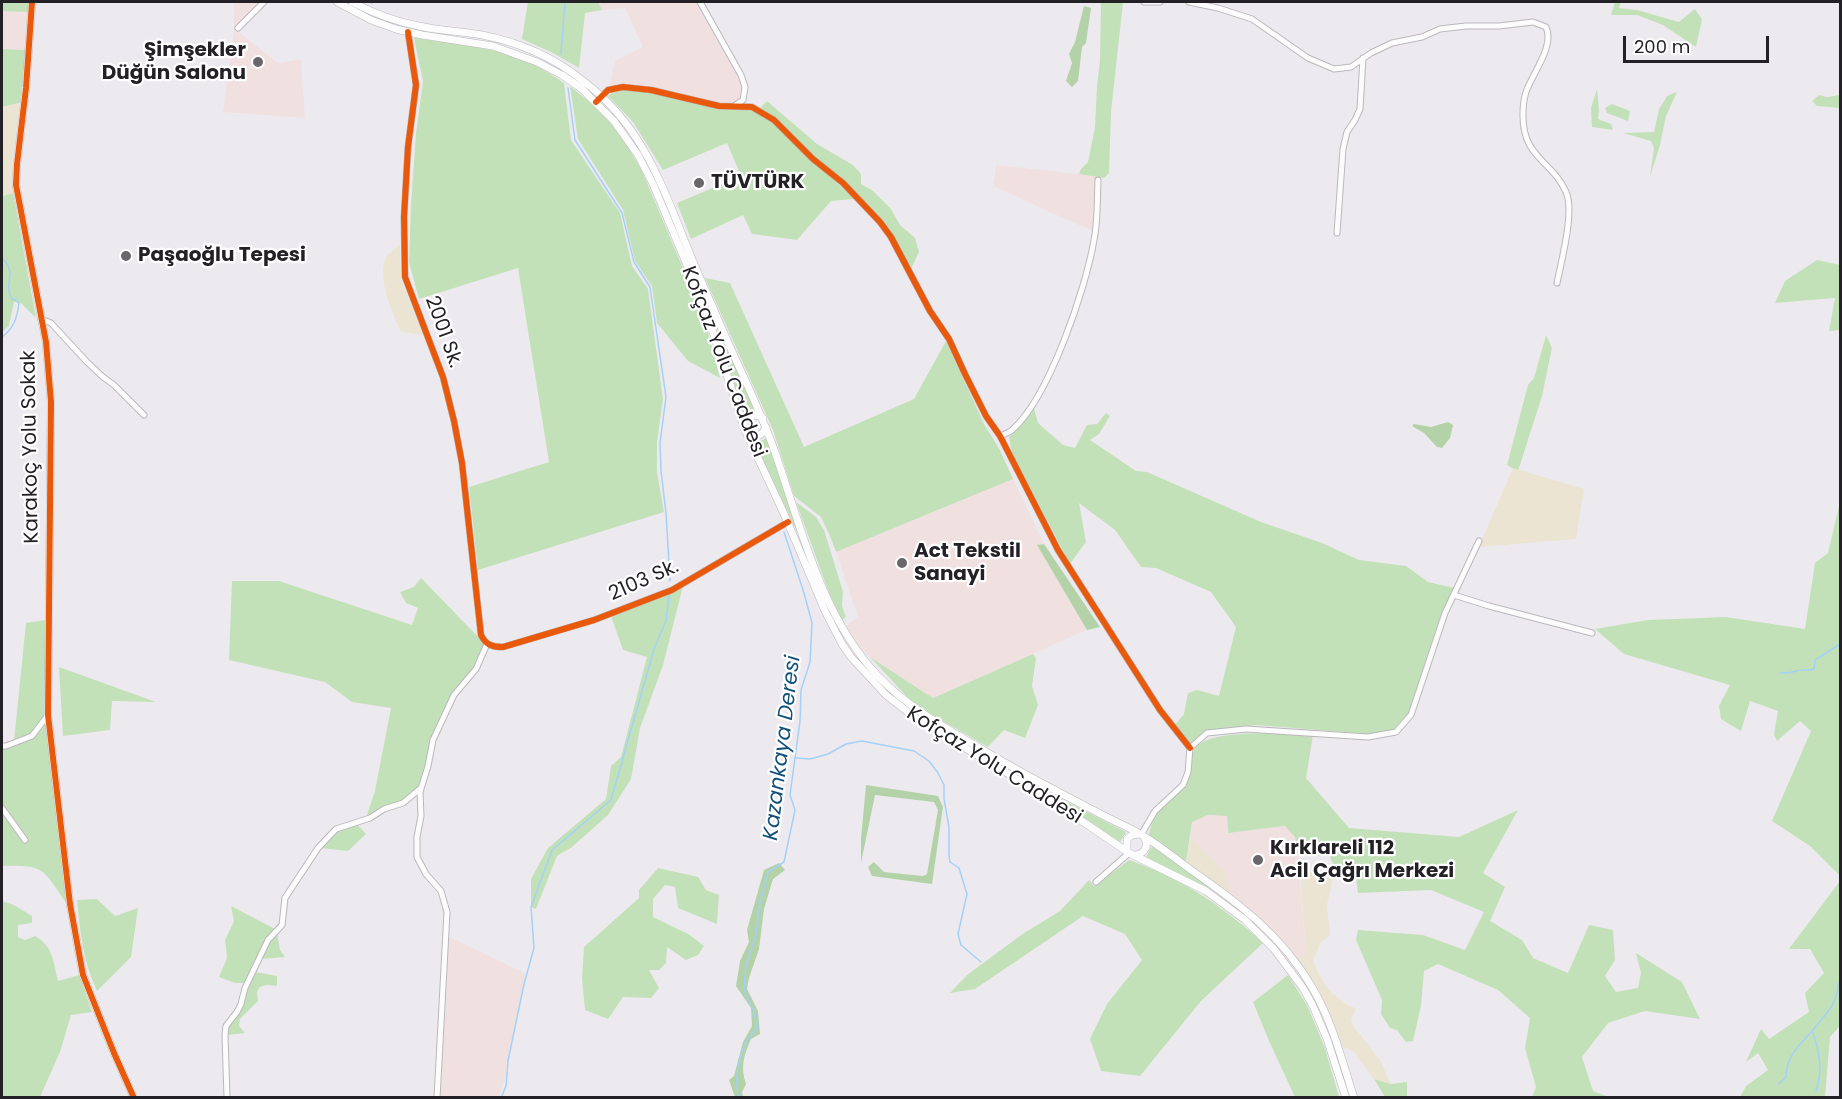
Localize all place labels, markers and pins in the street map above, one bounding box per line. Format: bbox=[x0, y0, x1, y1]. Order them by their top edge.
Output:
place label: Şimşekler Düğün Salonu bbox=[102, 39, 246, 86]
marker: Şimşekler Düğün Salonu bbox=[251, 55, 265, 69]
place label: TÜVTÜRK bbox=[711, 171, 804, 195]
marker: TÜVTÜRK bbox=[692, 176, 706, 190]
place label: Paşaoğlu Tepesi bbox=[138, 244, 306, 268]
marker: Paşaoğlu Tepesi bbox=[119, 249, 133, 263]
place label: Act Tekstil Sanayi bbox=[914, 540, 1021, 587]
marker: Act Tekstil Sanayi bbox=[895, 556, 909, 570]
place label: Kırklareli 112 Acil Çağrı Merkezi bbox=[1270, 837, 1454, 884]
marker: Kırklareli 112 Acil Çağrı Merkezi bbox=[1251, 853, 1265, 867]

